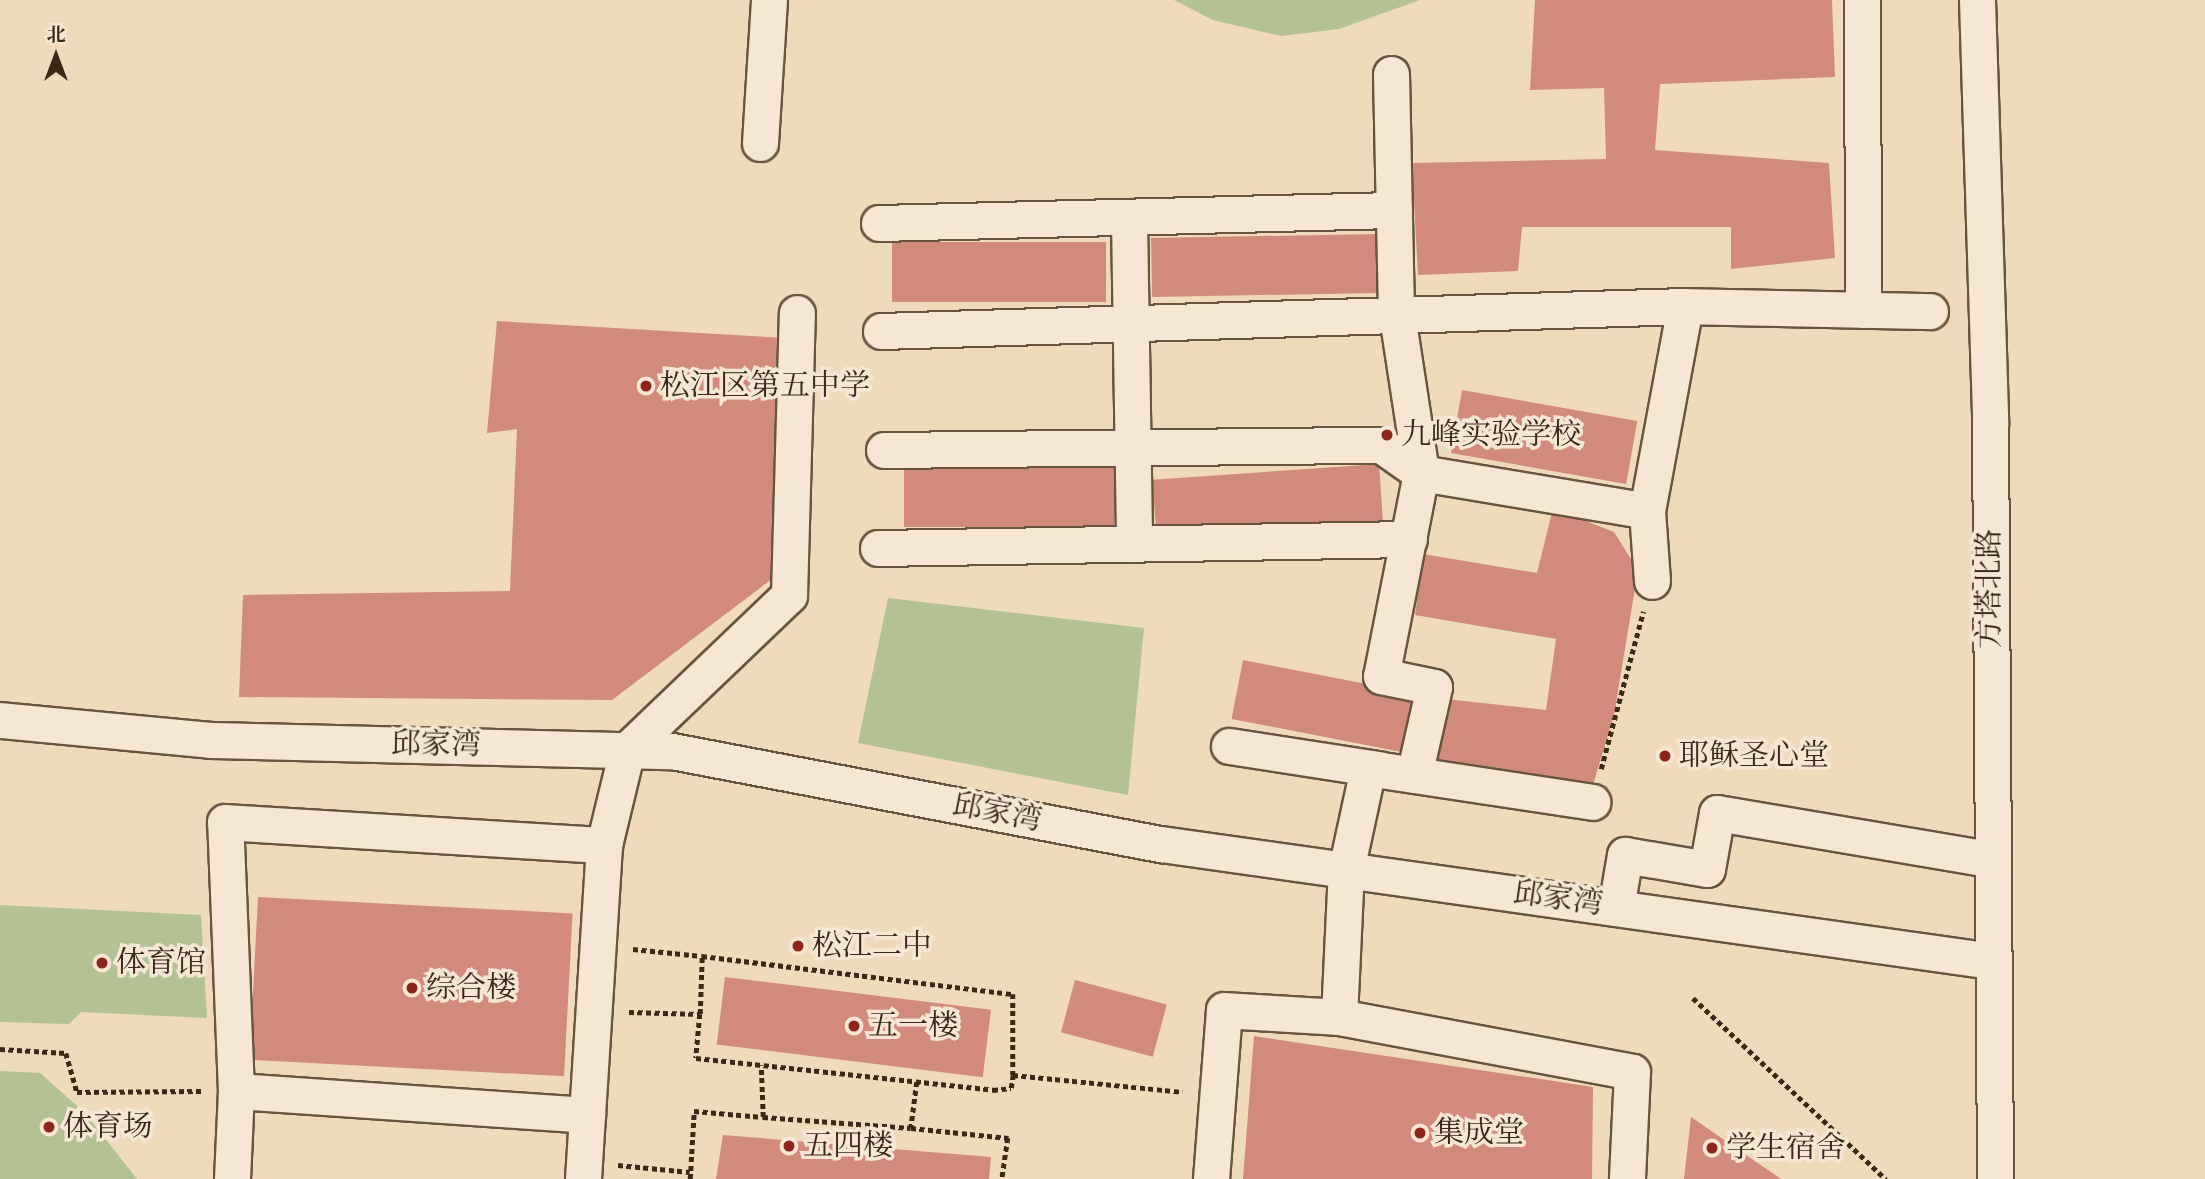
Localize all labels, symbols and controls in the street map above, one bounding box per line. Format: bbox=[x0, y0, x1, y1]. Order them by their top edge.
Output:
north arrow bbox=[21, 21, 91, 91]
text: 北 bbox=[46, 22, 66, 48]
place label: 松江区第五中学 bbox=[660, 368, 870, 404]
marker: 松江区第五中学 bbox=[638, 378, 654, 394]
place label: 九峰实验学校 bbox=[1401, 417, 1581, 453]
marker: 九峰实验学校 bbox=[1379, 427, 1395, 443]
street label: 方塔北路 bbox=[1972, 529, 2008, 649]
street label: 邱家湾 bbox=[391, 726, 481, 764]
place label: 耶稣圣心堂 bbox=[1679, 738, 1829, 774]
marker: 耶稣圣心堂 bbox=[1657, 748, 1673, 764]
street label: 邱家湾 bbox=[949, 787, 1045, 839]
street label: 邱家湾 bbox=[1511, 875, 1605, 923]
place label: 松江二中 bbox=[812, 928, 932, 964]
marker: 松江二中 bbox=[790, 938, 806, 954]
place label: 体育馆 bbox=[116, 945, 206, 981]
marker: 体育馆 bbox=[94, 955, 110, 971]
place label: 综合楼 bbox=[426, 970, 516, 1006]
marker: 综合楼 bbox=[404, 980, 420, 996]
place label: 五一楼 bbox=[868, 1008, 958, 1044]
marker: 五一楼 bbox=[846, 1018, 862, 1034]
place label: 体育场 bbox=[63, 1109, 153, 1145]
place label: 集成堂 bbox=[1434, 1115, 1524, 1151]
marker: 体育场 bbox=[41, 1119, 57, 1135]
marker: 集成堂 bbox=[1412, 1125, 1428, 1141]
place label: 五四楼 bbox=[803, 1128, 893, 1164]
place label: 学生宿舍 bbox=[1726, 1130, 1846, 1166]
marker: 五四楼 bbox=[781, 1138, 797, 1154]
marker: 学生宿舍 bbox=[1704, 1140, 1720, 1156]

